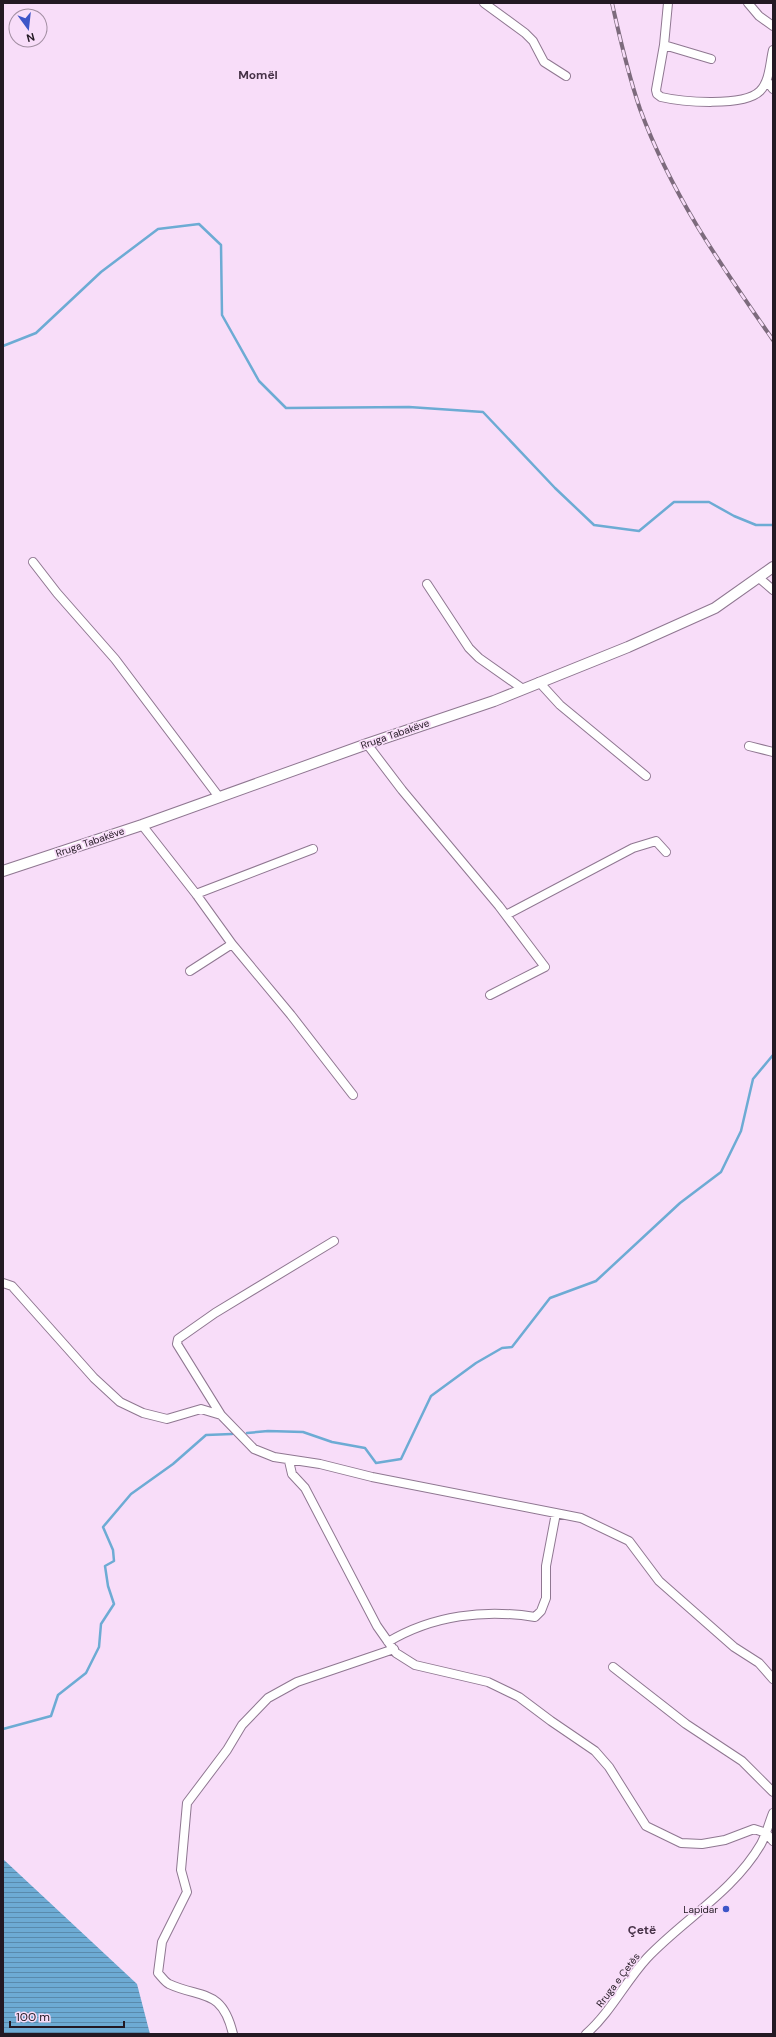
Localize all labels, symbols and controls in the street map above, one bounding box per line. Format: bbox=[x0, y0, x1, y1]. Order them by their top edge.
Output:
north arrow bbox=[8, 8, 48, 48]
text: N bbox=[25, 30, 36, 45]
district label: Momël bbox=[238, 67, 278, 83]
street label: Rruga Tabakëve bbox=[359, 716, 431, 752]
street label: Rruga Tabakëve bbox=[54, 824, 126, 860]
place label: Lapidar bbox=[683, 1903, 718, 1916]
marker: Lapidar bbox=[721, 1904, 731, 1914]
district label: Çetë bbox=[628, 1922, 656, 1938]
street label: Rruga e Çetës bbox=[593, 1950, 643, 2010]
scale bar bbox=[10, 2003, 124, 2029]
text: 100 m bbox=[16, 2009, 50, 2025]

